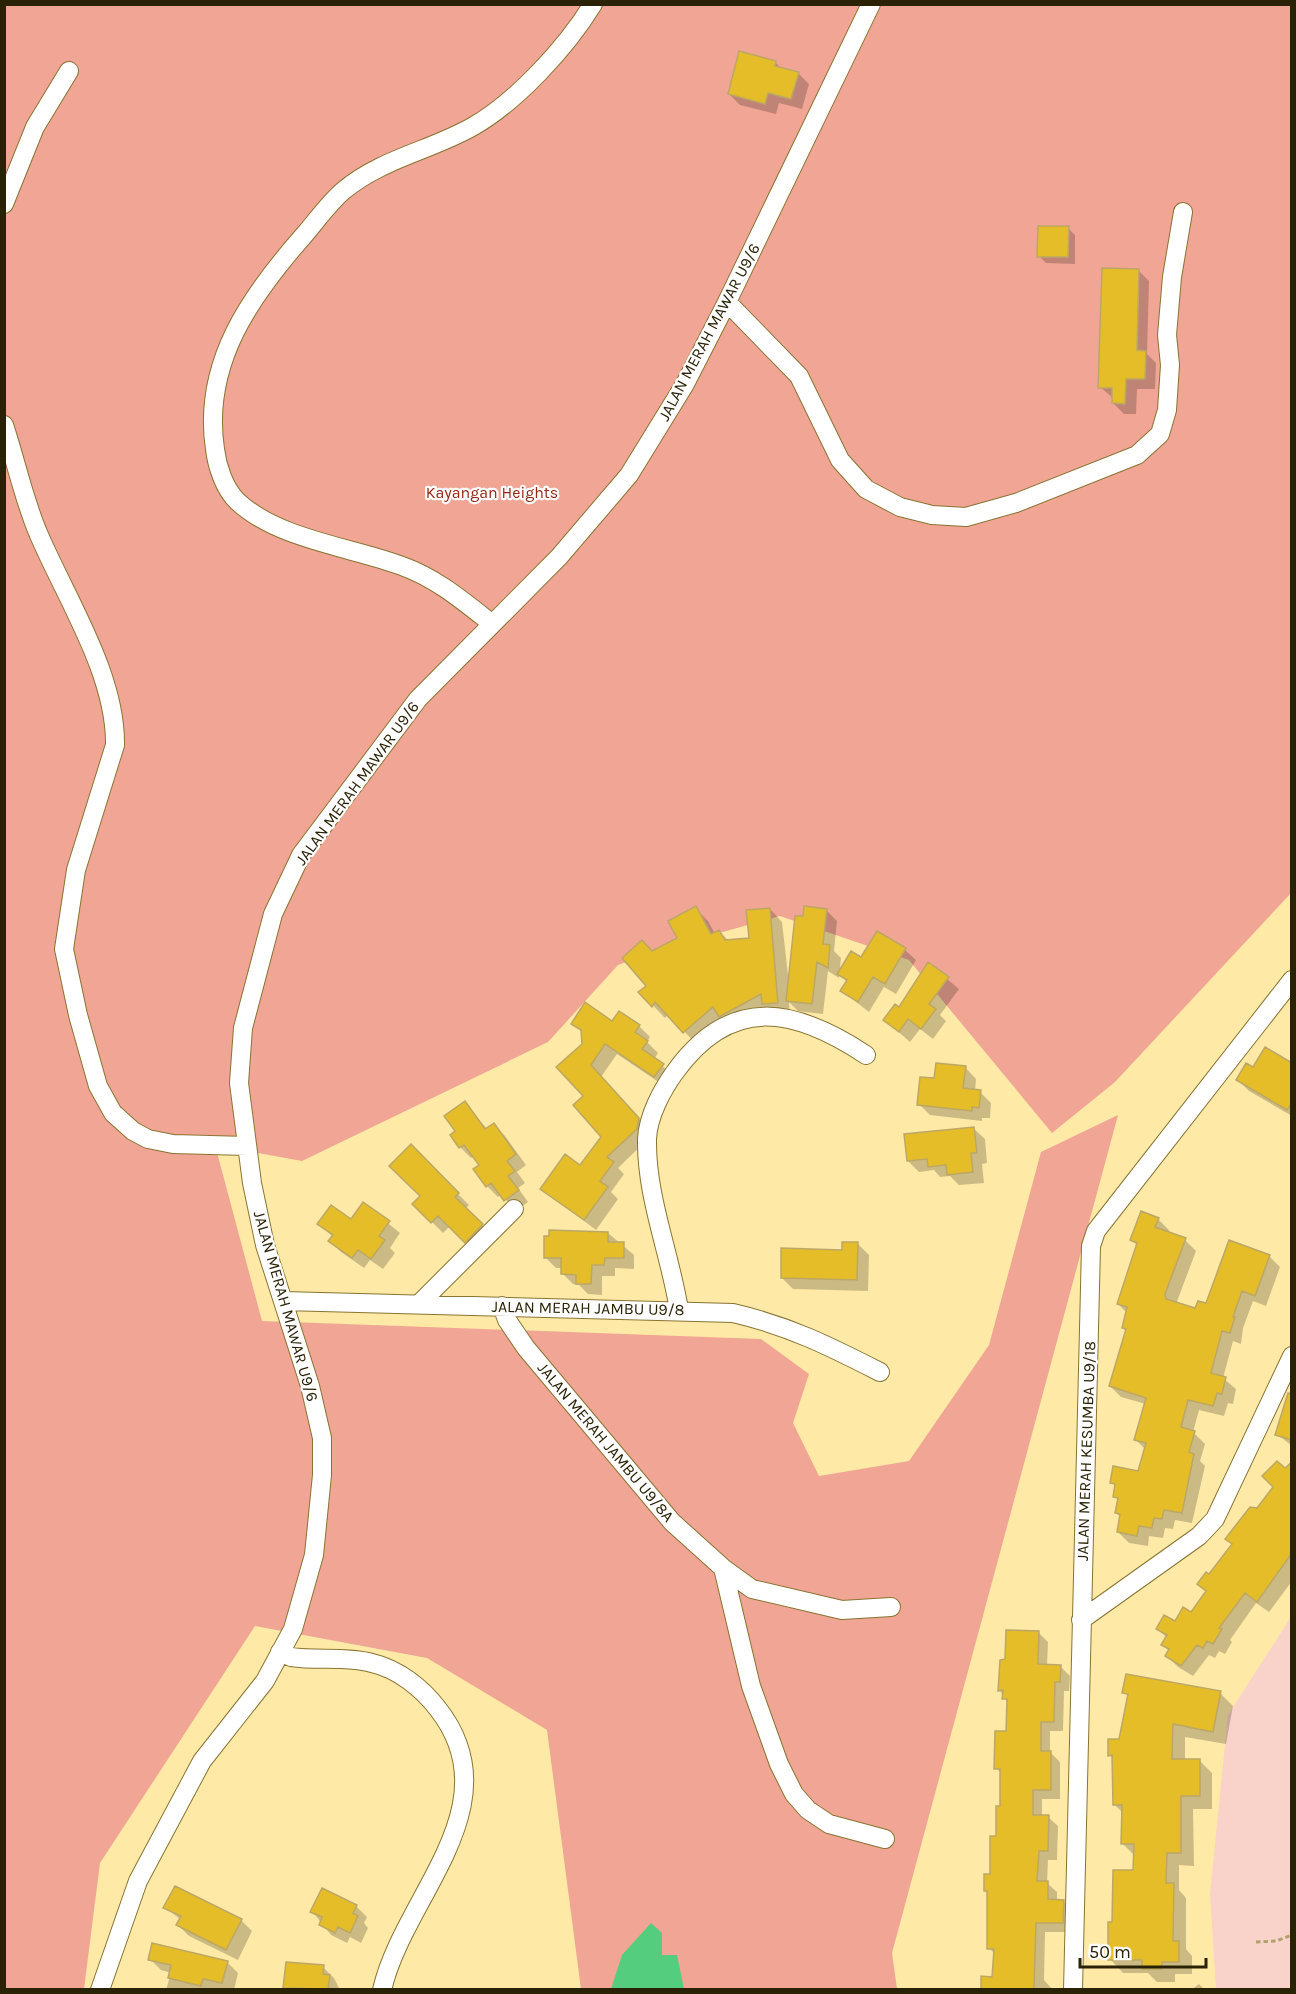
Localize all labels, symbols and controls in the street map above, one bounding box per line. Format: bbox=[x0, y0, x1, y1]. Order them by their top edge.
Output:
street label: JALAN MERAH MAWAR U9/6 bbox=[654, 240, 764, 424]
park label: Kayangan Heights bbox=[426, 483, 558, 502]
street label: JALAN MERAH MAWAR U9/6 bbox=[291, 697, 423, 869]
street label: JALAN MERAH MAWAR U9/6 bbox=[250, 1208, 322, 1404]
street label: JALAN MERAH JAMBU U9/8 bbox=[491, 1297, 685, 1319]
street label: JALAN MERAH KESUMBA U9/18 bbox=[1073, 1341, 1099, 1561]
street label: JALAN MERAH JAMBU U9/8A bbox=[534, 1358, 678, 1526]
scale bar bbox=[1080, 1931, 1206, 1969]
text: 50 m bbox=[1089, 1941, 1131, 1963]

